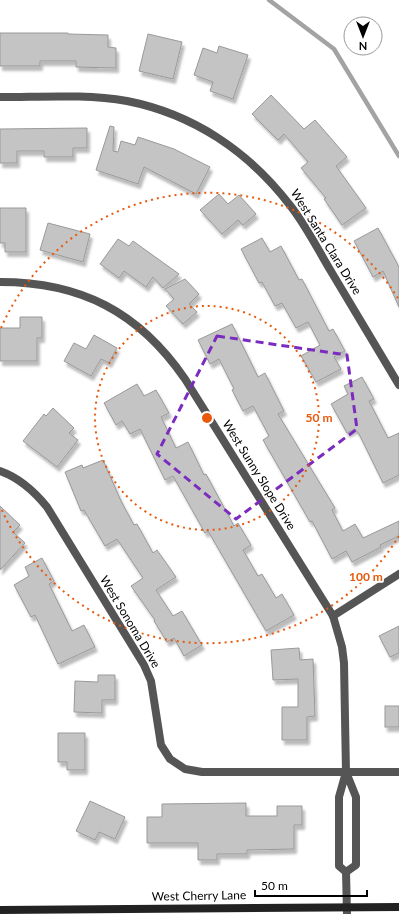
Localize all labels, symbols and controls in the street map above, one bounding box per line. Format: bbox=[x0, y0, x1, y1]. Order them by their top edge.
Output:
north arrow bbox=[343, 16, 383, 56]
text: N bbox=[359, 40, 367, 53]
street label: West Santa Clara Drive bbox=[288, 186, 365, 297]
text: 50 m bbox=[306, 410, 332, 425]
centre of rings bbox=[200, 411, 214, 425]
street label: West Sunny Slope Drive bbox=[219, 417, 299, 532]
text: 100 m bbox=[349, 569, 383, 584]
street label: West Sonoma Drive bbox=[97, 573, 164, 671]
scale bar bbox=[255, 872, 367, 898]
text: 50 m bbox=[261, 878, 288, 893]
street label: West Cherry Lane bbox=[152, 887, 246, 904]

